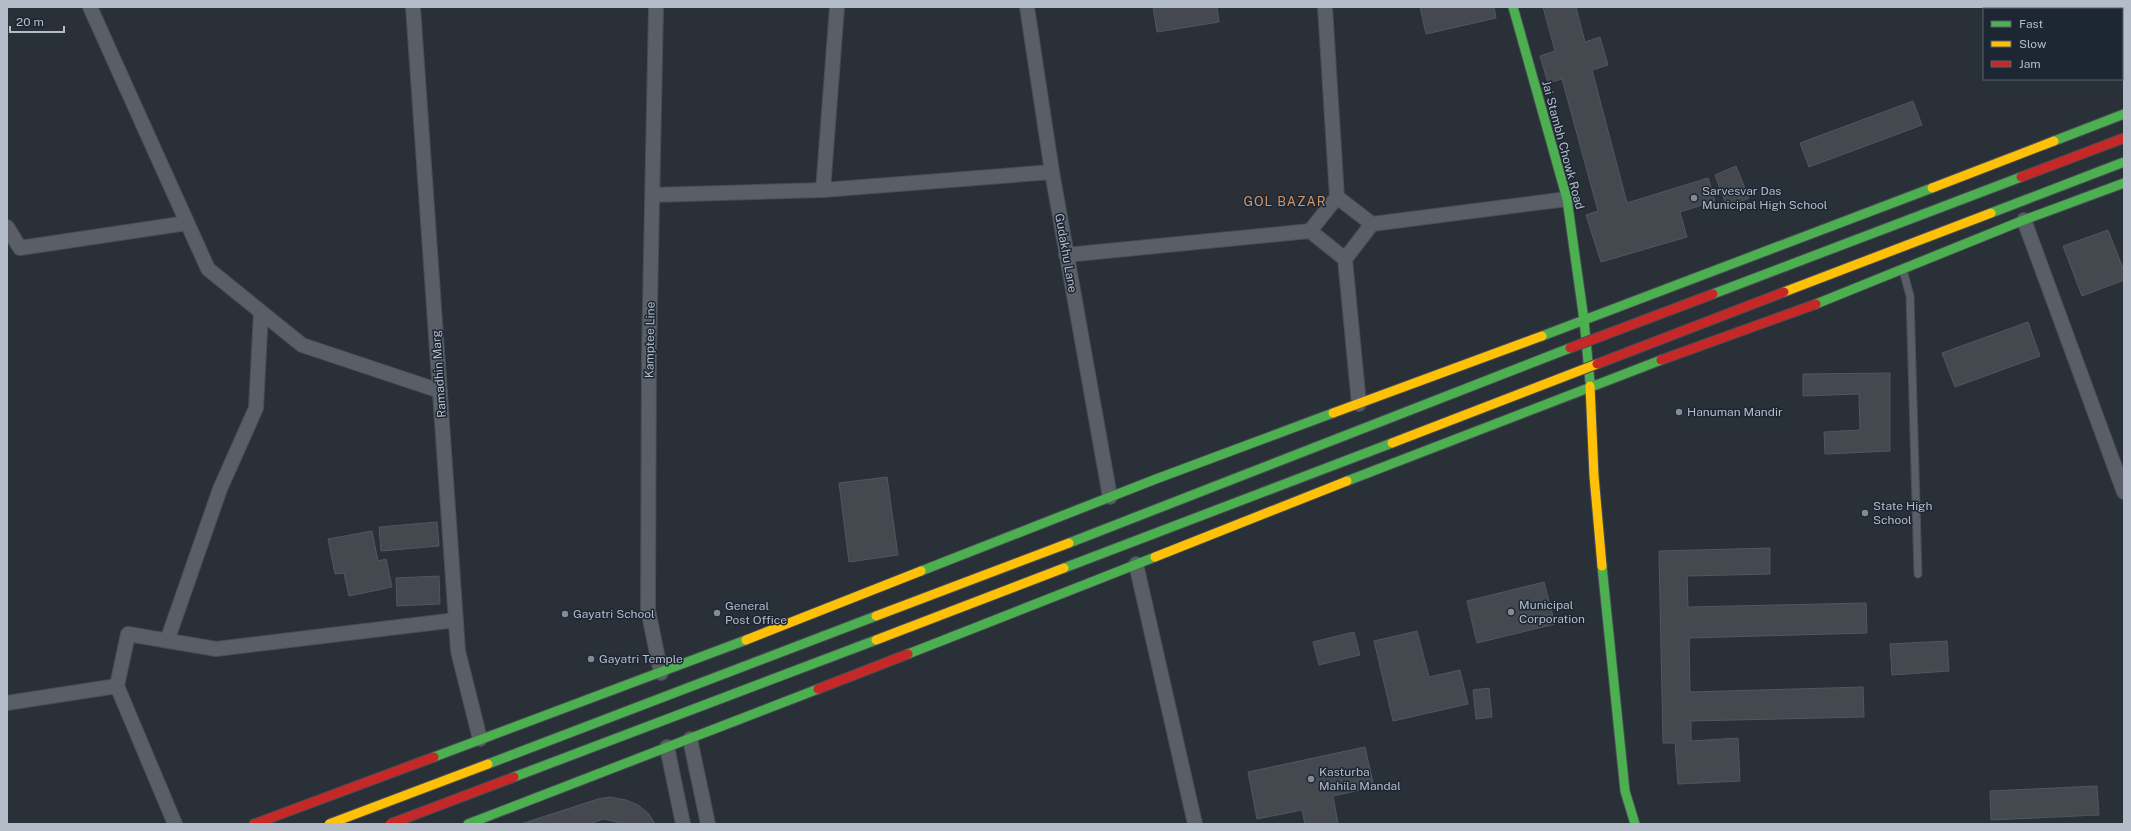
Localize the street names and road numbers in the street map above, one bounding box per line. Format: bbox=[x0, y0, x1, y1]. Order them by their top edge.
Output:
street label: Jai Stambh Chowk Road bbox=[1539, 79, 1587, 211]
street label: Gudakhu Lane bbox=[1052, 212, 1080, 294]
street label: Kamptee Line bbox=[642, 301, 658, 378]
street label: Ramadhin Marg bbox=[429, 330, 449, 418]

